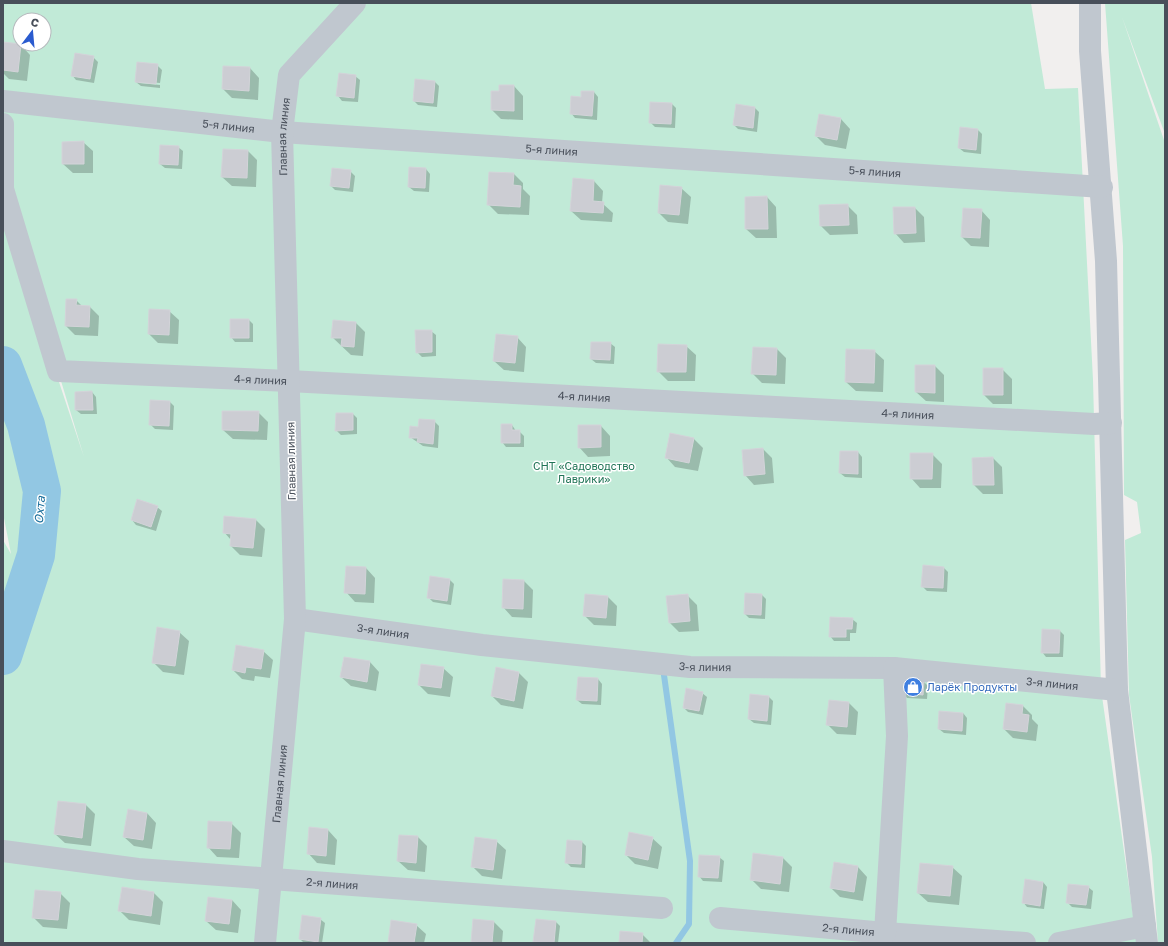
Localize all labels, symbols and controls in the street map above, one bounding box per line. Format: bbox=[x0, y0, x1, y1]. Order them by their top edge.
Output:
north arrow bbox=[12, 12, 52, 52]
text: С bbox=[29, 15, 41, 29]
street label: Главная линия bbox=[275, 97, 292, 176]
street label: 5-я линия bbox=[202, 116, 255, 135]
street label: 5-я линия bbox=[525, 141, 578, 158]
street label: 5-я линия bbox=[848, 163, 902, 180]
street label: 4-я линия bbox=[234, 372, 287, 387]
street label: 4-я линия bbox=[558, 388, 611, 404]
street label: 4-я линия bbox=[881, 406, 935, 421]
street label: Главная линия bbox=[283, 422, 298, 500]
park label: СНТ «Садоводство Лаврики» bbox=[533, 459, 635, 485]
water label: Охта bbox=[31, 494, 48, 524]
street label: 3-я линия bbox=[356, 621, 410, 641]
street label: 3-я линия bbox=[678, 659, 731, 673]
street label: 3-я линия bbox=[1026, 674, 1079, 692]
shop icon: Ларёк Продукты bbox=[902, 676, 924, 698]
place label: Ларёк Продукты bbox=[927, 680, 1017, 693]
street label: Главная линия bbox=[269, 744, 289, 823]
street label: 2-я линия bbox=[306, 875, 359, 891]
street label: 2-я линия bbox=[822, 920, 875, 938]

